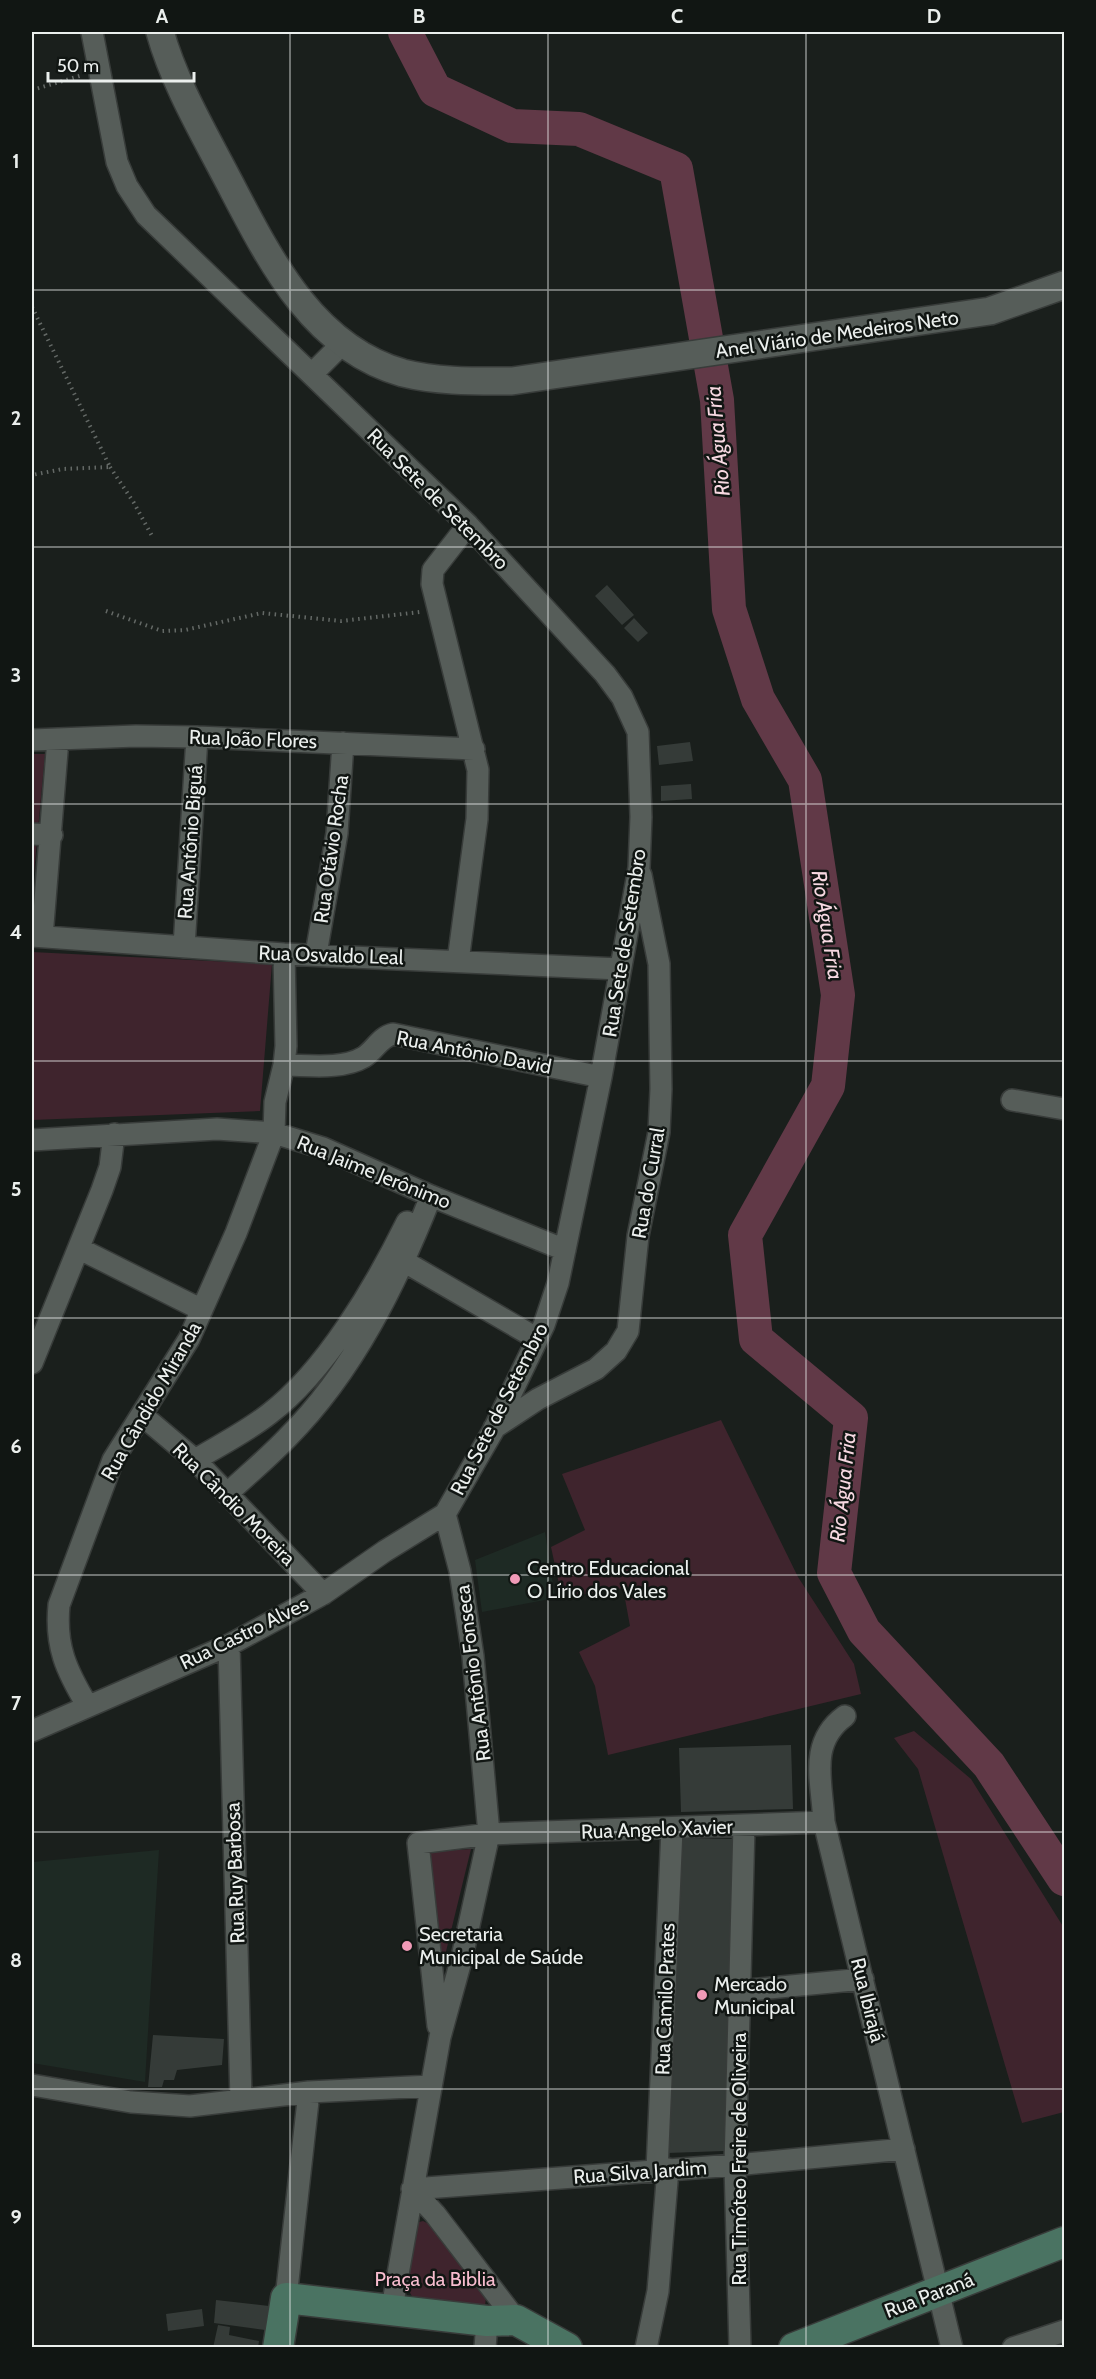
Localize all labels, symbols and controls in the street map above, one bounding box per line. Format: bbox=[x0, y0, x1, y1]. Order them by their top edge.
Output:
text: A bbox=[156, 4, 169, 28]
text: B bbox=[413, 4, 425, 28]
text: C bbox=[671, 4, 683, 28]
text: D bbox=[927, 4, 941, 28]
scale bar bbox=[48, 45, 194, 83]
text: 50 m bbox=[57, 55, 99, 77]
text: 1 bbox=[12, 149, 20, 173]
street label: Anel Viário de Medeiros Neto bbox=[714, 305, 960, 363]
water label: Rio Água Fria bbox=[699, 385, 735, 497]
text: 2 bbox=[11, 406, 21, 430]
street label: Rua Sete de Setembro bbox=[362, 423, 514, 575]
text: 3 bbox=[11, 663, 21, 687]
street label: Rua João Flores bbox=[189, 725, 317, 753]
street label: Rua Antônio Biguá bbox=[173, 764, 207, 920]
street label: Rua Otávio Rocha bbox=[309, 773, 353, 925]
street label: Rua Sete de Setembro bbox=[597, 847, 651, 1039]
water label: Rio Água Fria bbox=[806, 868, 849, 982]
text: 4 bbox=[10, 920, 22, 944]
street label: Rua Osvaldo Leal bbox=[258, 940, 404, 970]
street label: Rua Antônio David bbox=[395, 1025, 553, 1079]
street label: Rua do Curral bbox=[626, 1125, 670, 1240]
street label: Rua Jaime Jerônimo bbox=[294, 1130, 454, 1214]
text: 5 bbox=[11, 1177, 21, 1201]
street label: Rua Cândido Miranda bbox=[96, 1317, 206, 1485]
street label: Rua Sete de Setembro bbox=[445, 1319, 553, 1499]
water label: Rio Água Fria bbox=[823, 1430, 861, 1543]
text: 6 bbox=[10, 1434, 22, 1458]
street label: Rua Cândio Moreira bbox=[168, 1438, 301, 1571]
place label: Centro Educacional O Lírio dos Vales bbox=[527, 1556, 690, 1603]
marker: Centro Educacional O Lírio dos Vales bbox=[508, 1572, 522, 1586]
street label: Rua Antônio Fonseca bbox=[450, 1583, 496, 1762]
street label: Rua Castro Alves bbox=[176, 1592, 312, 1674]
text: 7 bbox=[11, 1691, 22, 1715]
street label: Rua Ruy Barbosa bbox=[221, 1802, 249, 1944]
street label: Rua Angelo Xavier bbox=[581, 1814, 734, 1844]
place label: Secretaria Municipal de Saúde bbox=[419, 1922, 583, 1969]
street label: Rua Camilo Prates bbox=[650, 1922, 680, 2076]
marker: Secretaria Municipal de Saúde bbox=[400, 1939, 414, 1953]
text: 8 bbox=[10, 1948, 22, 1972]
street label: Rua Ibirajá bbox=[846, 1955, 890, 2045]
place label: Mercado Municipal bbox=[714, 1972, 795, 2019]
marker: Mercado Municipal bbox=[695, 1988, 709, 2002]
street label: Rua Timóteo Freire de Oliveira bbox=[727, 2032, 751, 2285]
street label: Rua Silva Jardim bbox=[572, 2155, 708, 2189]
text: 9 bbox=[10, 2205, 22, 2229]
park label: Praça da Biblia bbox=[374, 2267, 496, 2291]
street label: Rua Paraná bbox=[881, 2267, 977, 2323]

